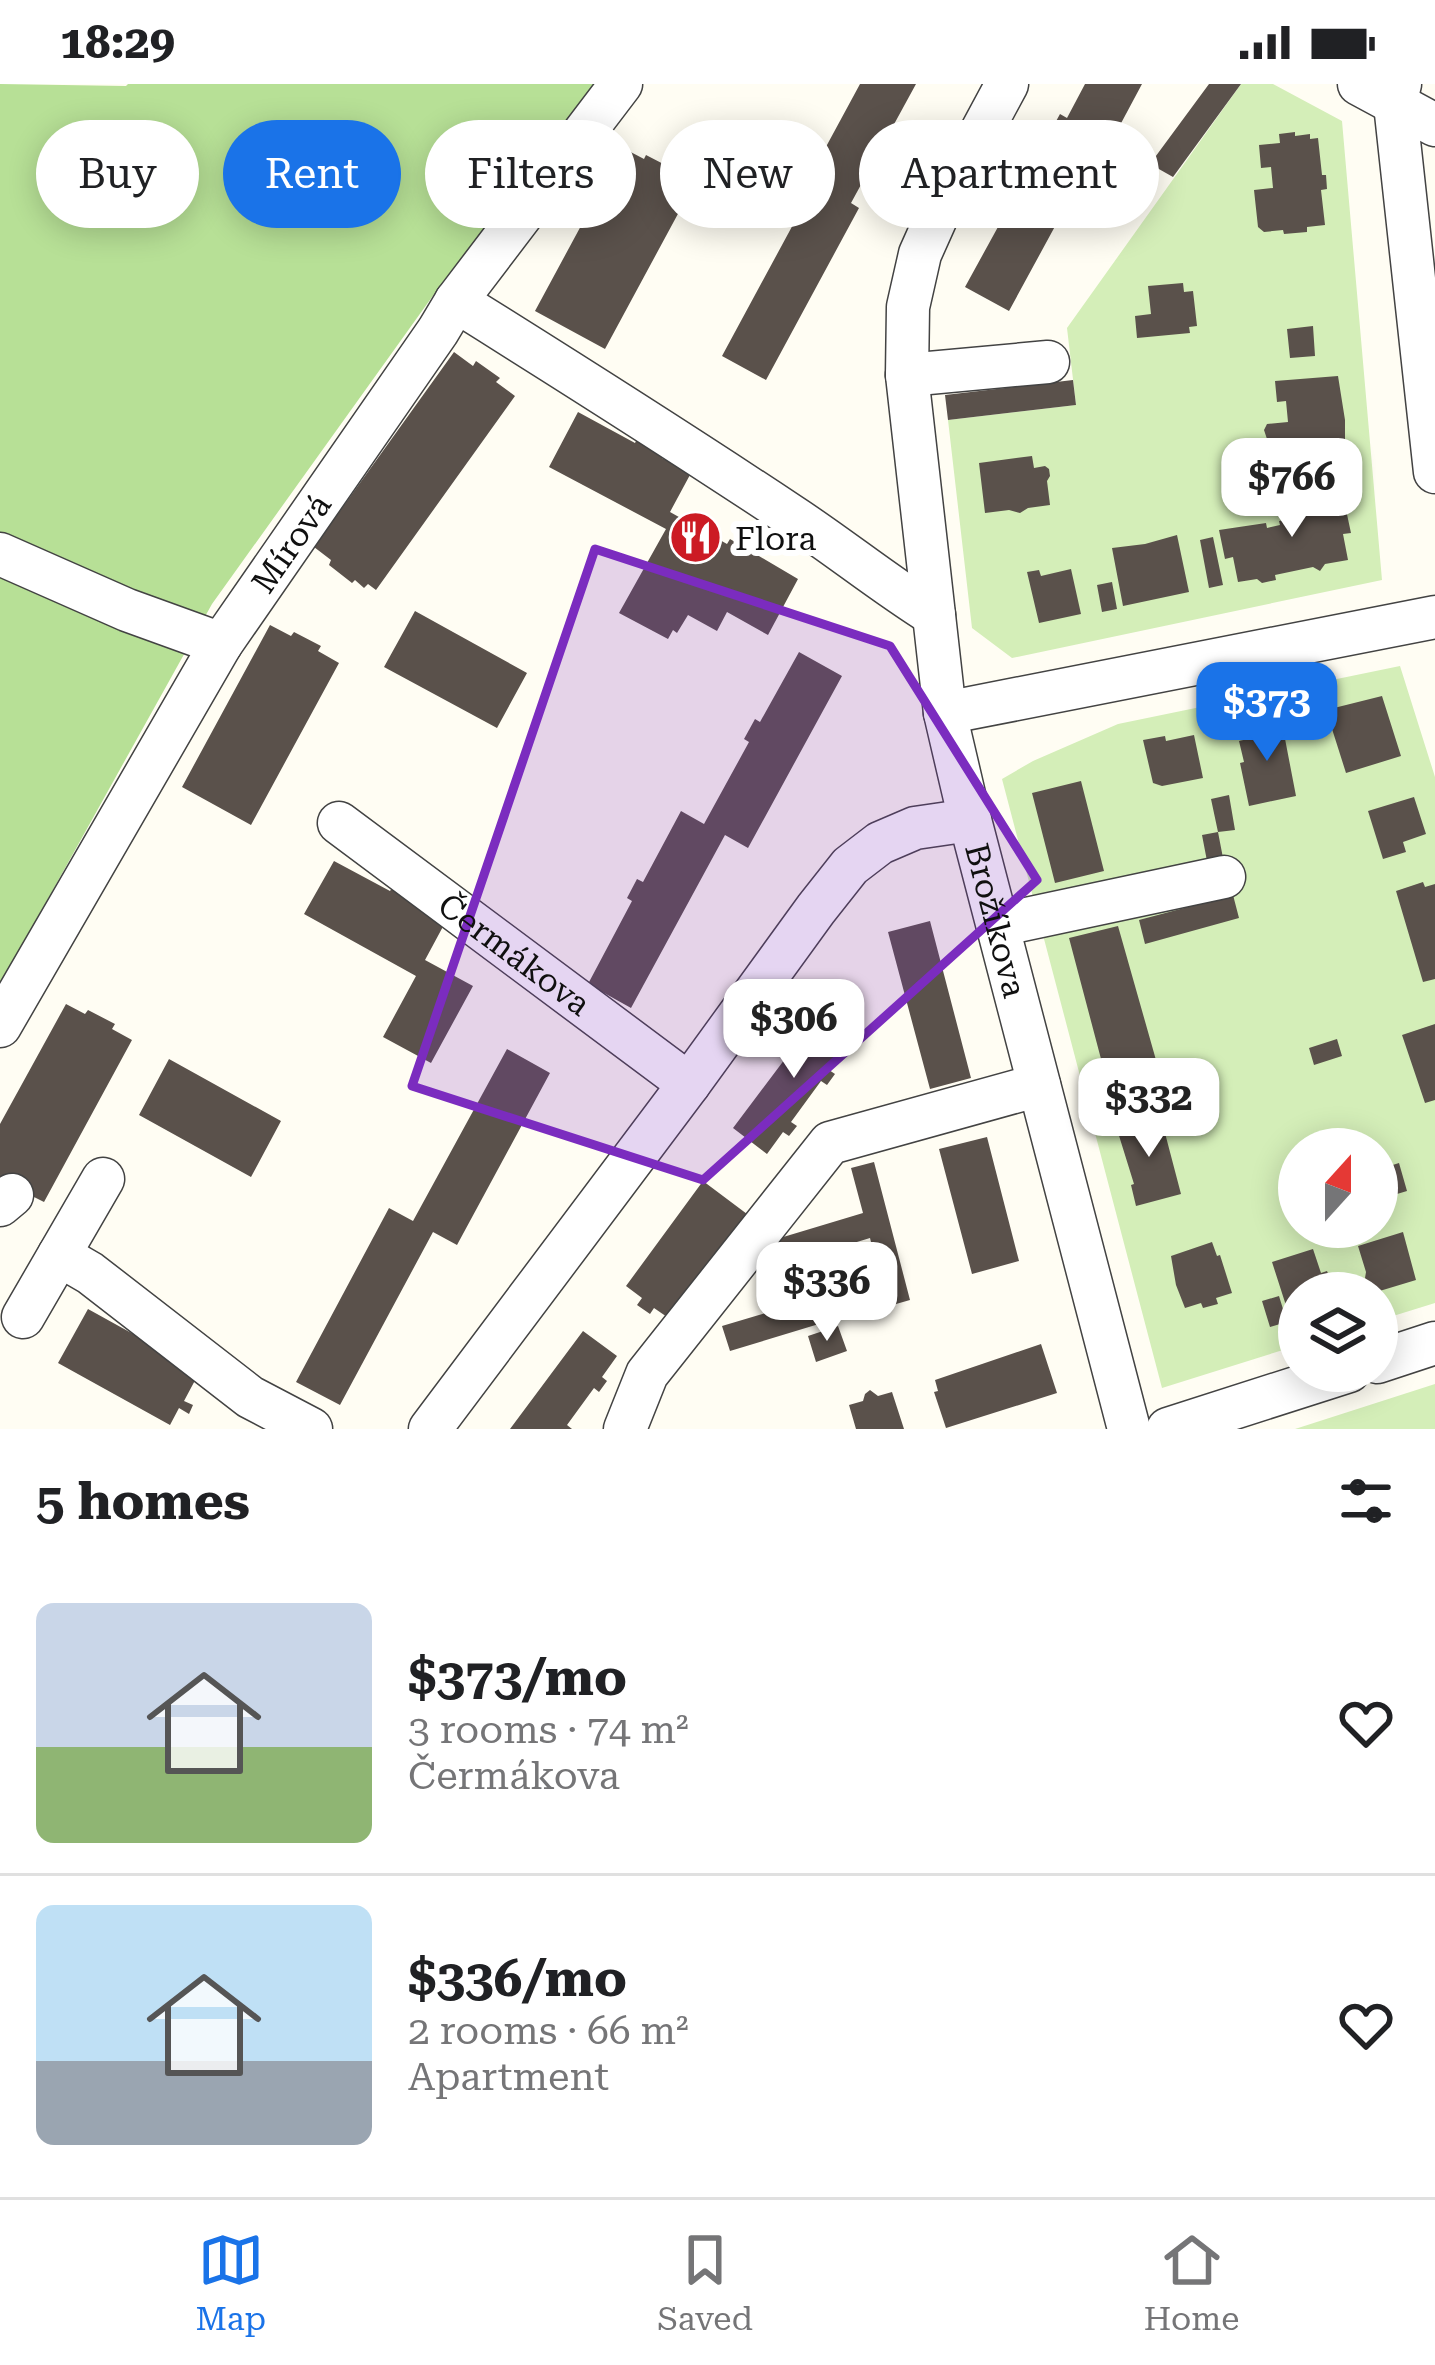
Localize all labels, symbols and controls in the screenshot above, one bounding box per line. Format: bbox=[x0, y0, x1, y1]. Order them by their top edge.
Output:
text: 18:29 bbox=[60, 16, 175, 69]
chip: Buy bbox=[36, 120, 199, 228]
chip: Rent bbox=[223, 120, 401, 228]
chip: Filters bbox=[425, 120, 636, 228]
chip: New bbox=[660, 120, 835, 228]
chip: Apartment bbox=[859, 120, 1159, 228]
pin: $766 bbox=[1221, 438, 1363, 540]
text: $766 bbox=[1248, 454, 1336, 500]
street label: Mírová bbox=[244, 487, 339, 600]
restaurant icon: Flora bbox=[668, 510, 724, 566]
place label: Flora bbox=[735, 519, 816, 558]
pin: $373 bbox=[1196, 662, 1338, 764]
text: $373 bbox=[1223, 678, 1311, 724]
street label: Brožíkova bbox=[957, 839, 1034, 1002]
street label: Čermákova bbox=[431, 885, 598, 1024]
pin: $306 bbox=[723, 979, 865, 1081]
text: $306 bbox=[750, 995, 838, 1041]
pin: $332 bbox=[1078, 1058, 1220, 1160]
text: $332 bbox=[1105, 1074, 1193, 1120]
north arrow bbox=[1278, 1128, 1398, 1248]
map controls bbox=[1278, 1128, 1398, 1392]
pin: $336 bbox=[756, 1242, 898, 1344]
text: $336 bbox=[783, 1258, 871, 1304]
button: layers bbox=[1278, 1272, 1398, 1392]
icon: filters bbox=[1333, 1468, 1399, 1534]
text: 5 homes bbox=[36, 1472, 250, 1531]
text: $373/mo bbox=[408, 1648, 627, 1707]
icon: home bbox=[132, 1651, 276, 1795]
icon: heart bbox=[1333, 1690, 1399, 1756]
text: 3 rooms · 74 m² bbox=[408, 1707, 689, 1753]
text: Čermákova bbox=[408, 1753, 620, 1799]
text: $336/mo bbox=[408, 1949, 627, 2008]
icon: home bbox=[132, 1953, 276, 2097]
icon: heart bbox=[1333, 1992, 1399, 2058]
text: 2 rooms · 66 m² bbox=[408, 2008, 689, 2054]
text: Apartment bbox=[408, 2054, 609, 2100]
tab: Map bbox=[196, 2227, 266, 2338]
tab: Saved bbox=[657, 2227, 753, 2338]
tab: Home bbox=[1144, 2227, 1239, 2338]

